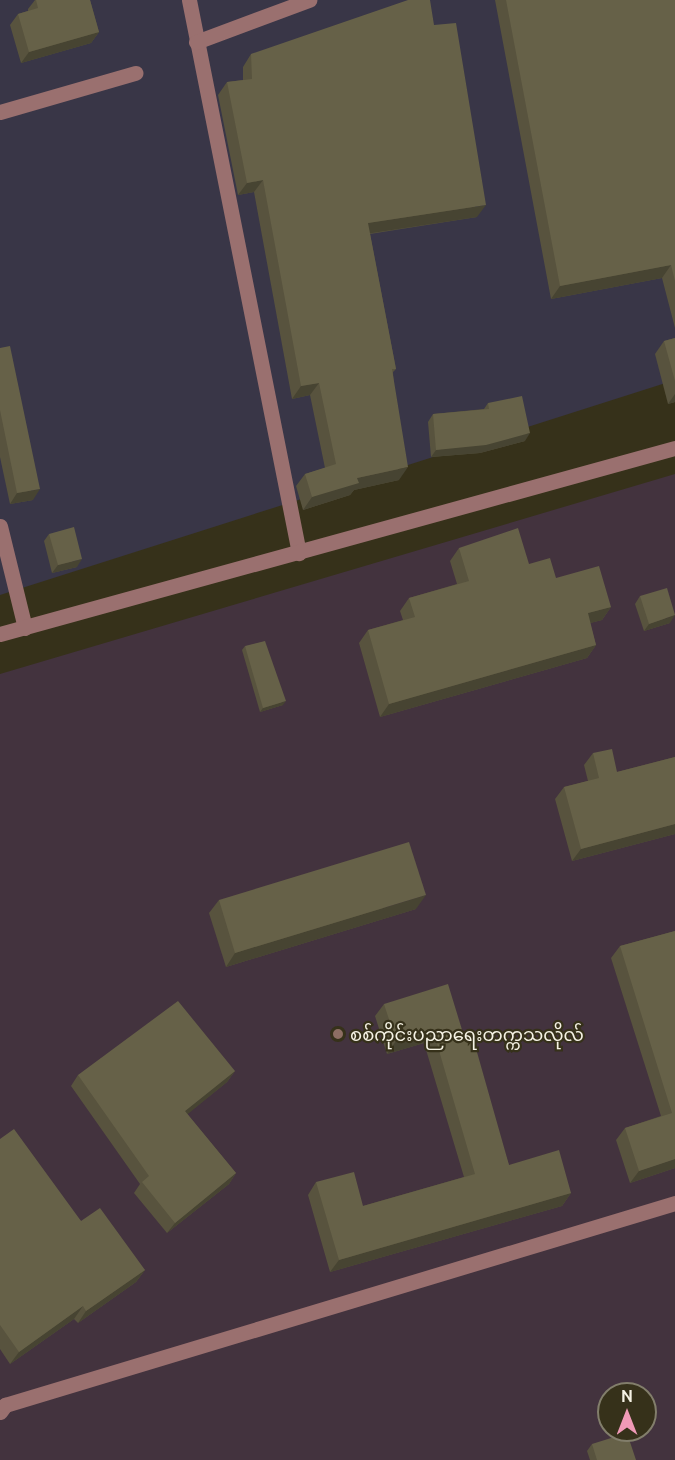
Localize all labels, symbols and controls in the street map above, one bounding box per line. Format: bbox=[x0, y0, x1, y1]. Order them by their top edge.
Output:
place label: စစ်ကိုင်းပညာရေးတက္ကသလိုလ် bbox=[350, 1023, 584, 1045]
marker: စစ်ကိုင်းပညာရေးတက္ကသလိုလ် bbox=[331, 1027, 345, 1041]
north arrow bbox=[597, 1382, 657, 1442]
text: N bbox=[621, 1387, 633, 1405]

